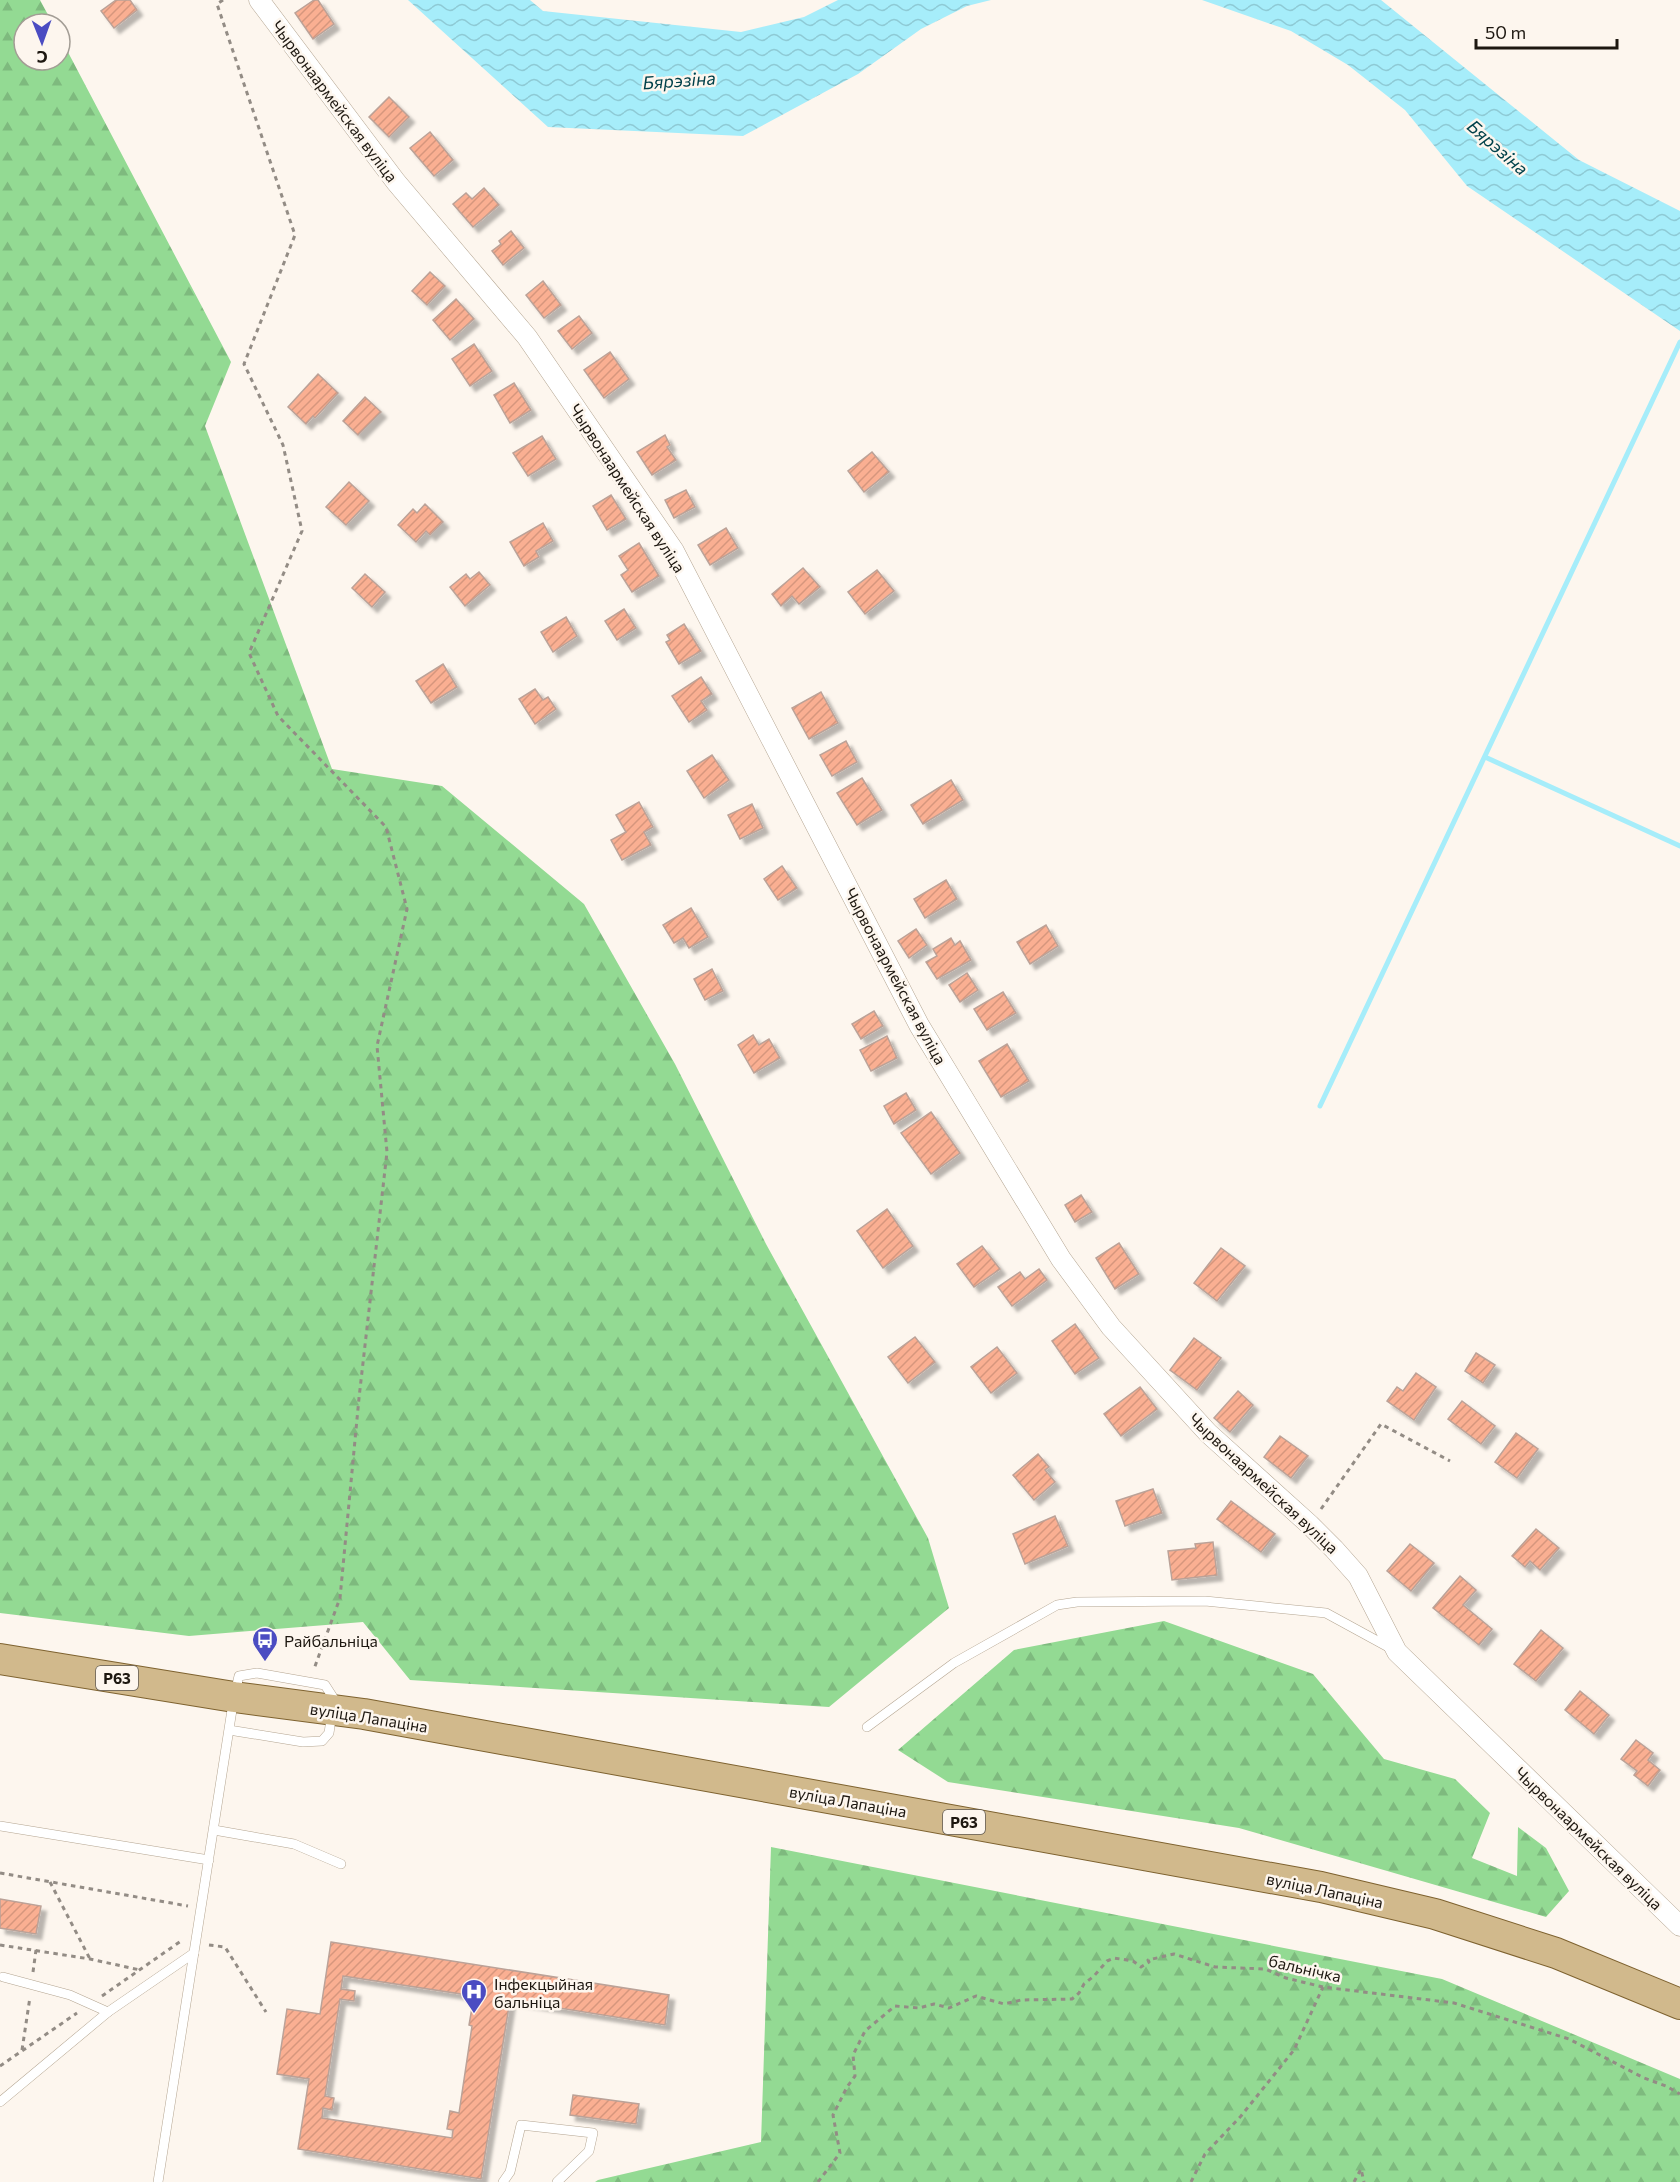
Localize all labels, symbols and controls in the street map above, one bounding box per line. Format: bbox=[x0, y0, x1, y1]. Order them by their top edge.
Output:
north arrow bbox=[12, 12, 72, 72]
scale bar bbox=[1476, 12, 1617, 50]
street label: Чырвонаармейская вуліца bbox=[268, 17, 402, 185]
text: 50 m bbox=[1485, 21, 1526, 43]
text: С bbox=[37, 48, 48, 67]
water label: Бярэзіна bbox=[642, 66, 716, 94]
water label: Бярэзіна bbox=[1463, 115, 1533, 179]
street label: Чырвонаармейская вуліца bbox=[566, 400, 690, 576]
street label: Чырвонаармейская вуліца bbox=[841, 884, 951, 1068]
street label: Чырвонаармейская вуліца bbox=[1185, 1409, 1343, 1557]
bus stop icon: Райбальніца bbox=[250, 1625, 280, 1663]
place label: Райбальніца bbox=[284, 1631, 378, 1650]
road number: Р63 bbox=[96, 1666, 138, 1690]
street label: вуліца Лапаціна bbox=[309, 1698, 429, 1736]
street label: Чырвонаармейская вуліца bbox=[1511, 1763, 1667, 1913]
street label: вуліца Лапаціна bbox=[788, 1781, 908, 1821]
road number: Р63 bbox=[943, 1810, 985, 1834]
street label: вуліца Лапаціна bbox=[1265, 1868, 1385, 1912]
street label: бальнічка bbox=[1267, 1950, 1343, 1986]
place label: Інфекцыйная бальніца bbox=[494, 1974, 593, 2011]
hospital icon: Інфекцыйная бальніца bbox=[459, 1977, 489, 2015]

